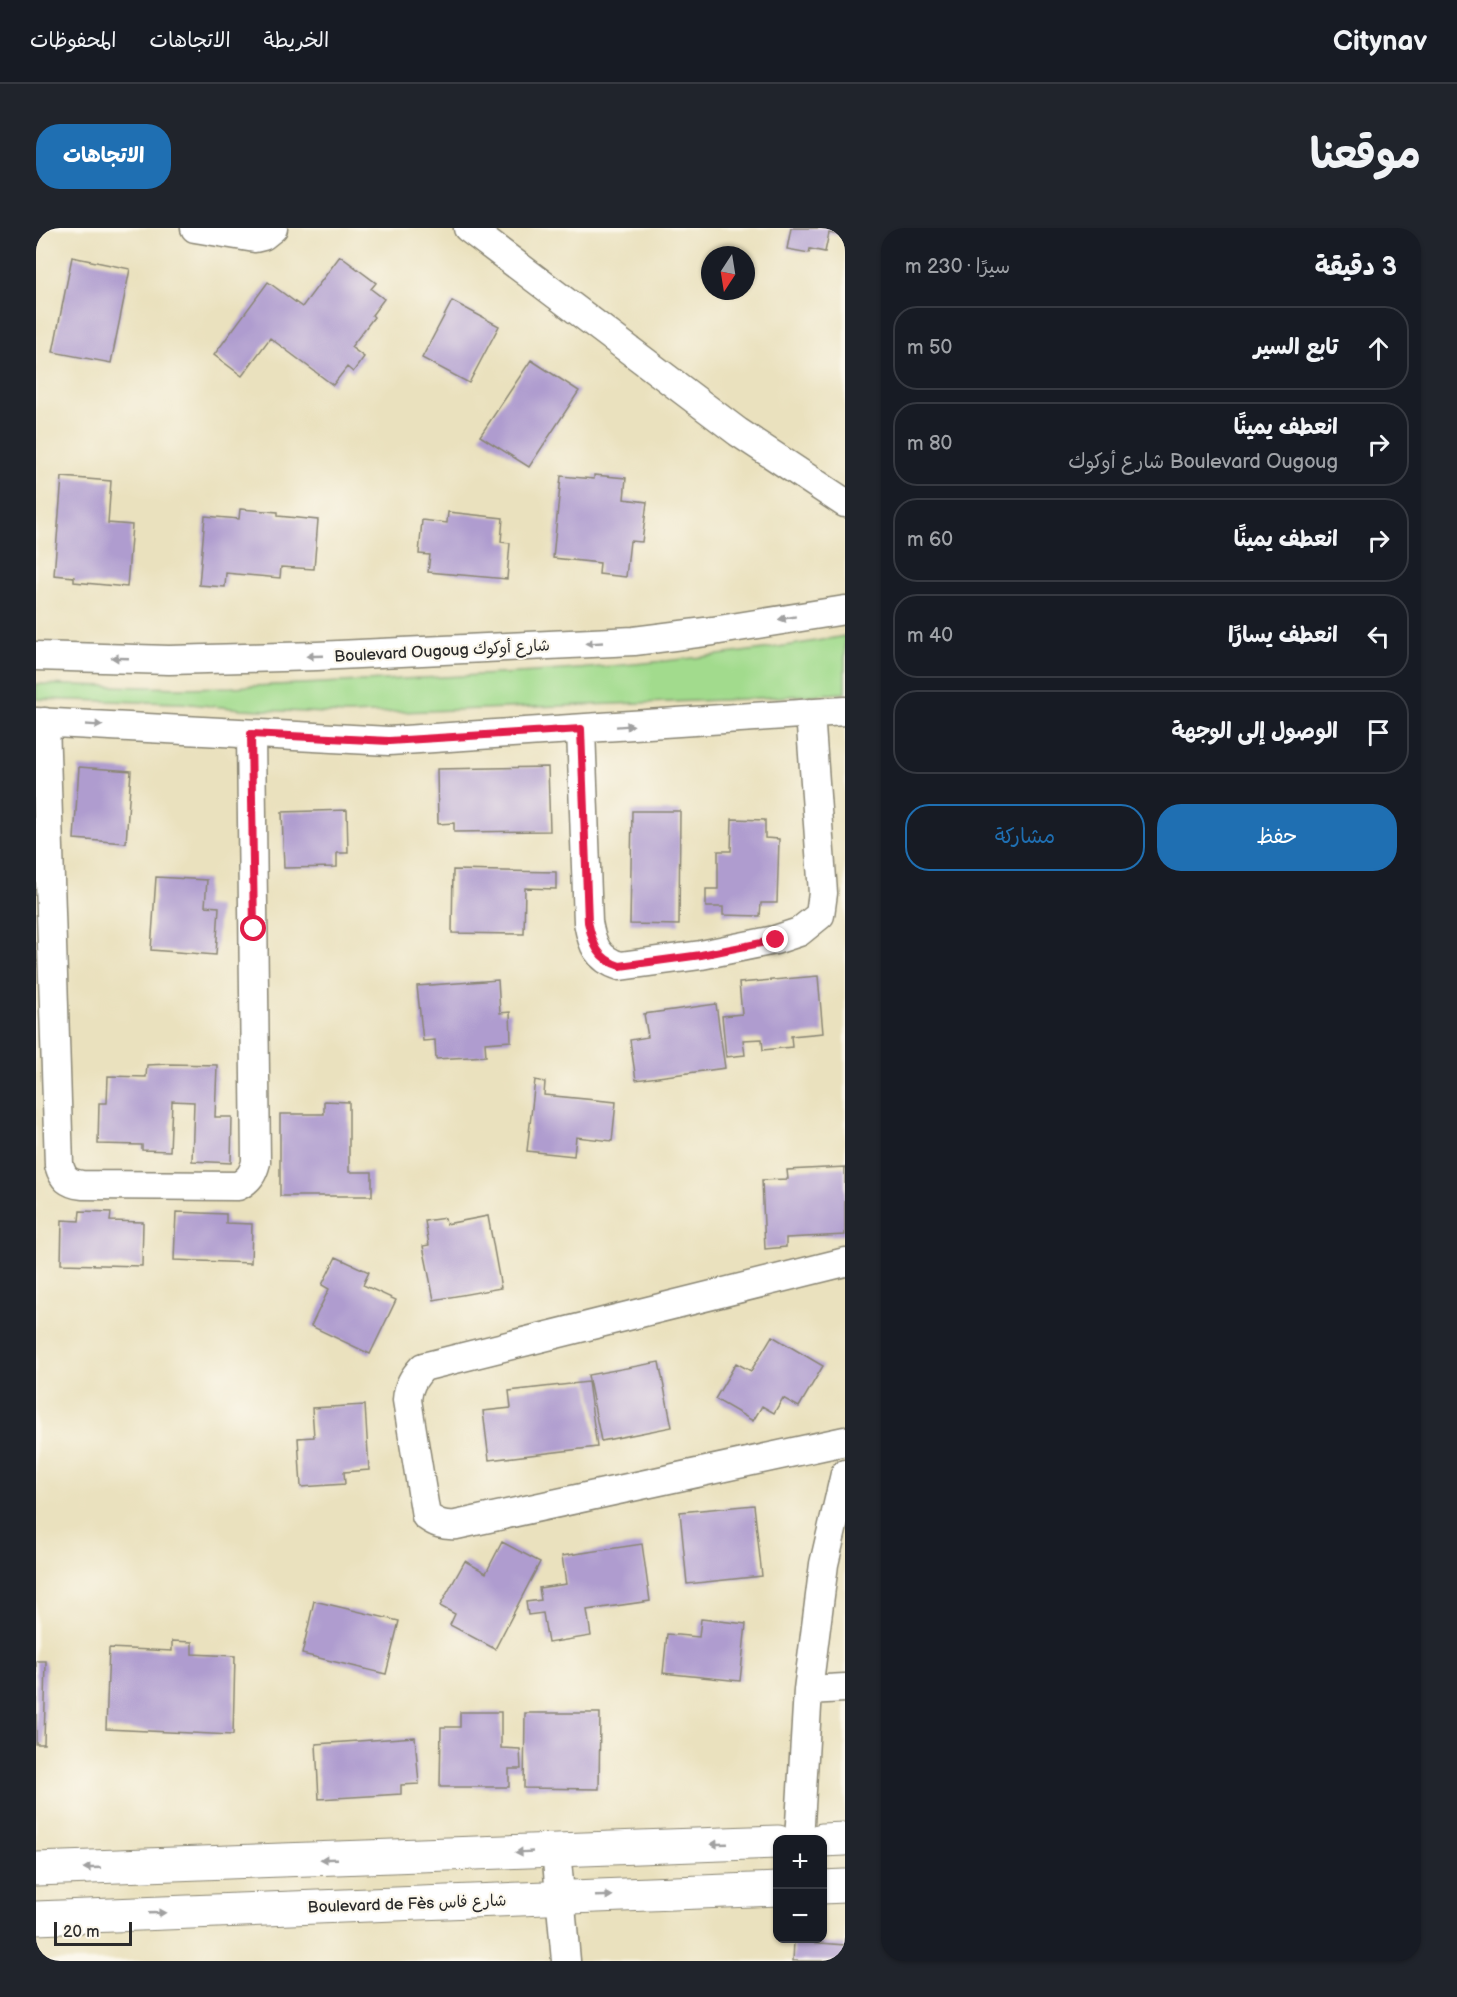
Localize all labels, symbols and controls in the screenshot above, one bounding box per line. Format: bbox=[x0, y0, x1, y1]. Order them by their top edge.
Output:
text: Citynav bbox=[1333, 25, 1427, 58]
text: المحفوظات bbox=[30, 28, 116, 53]
text: الاتجاهات bbox=[149, 28, 231, 53]
text: الخريطة bbox=[264, 28, 329, 53]
button: الاتجاهات bbox=[36, 124, 171, 189]
text: موقعنا bbox=[1310, 130, 1421, 181]
north arrow bbox=[701, 246, 755, 300]
text: 3 دقيقة bbox=[1315, 252, 1397, 283]
text: سيرًا · 230 m bbox=[905, 255, 1010, 279]
icon: ahead bbox=[1362, 332, 1395, 365]
text: تابع السير bbox=[1254, 334, 1338, 361]
text: 50 m bbox=[907, 336, 952, 360]
text: انعطف يمينًا bbox=[1234, 414, 1338, 441]
icon: right bbox=[1362, 428, 1395, 461]
text: 80 m bbox=[907, 432, 952, 456]
text: Boulevard Ougoug شارع أوكوك bbox=[1068, 450, 1338, 474]
icon: right bbox=[1362, 524, 1395, 557]
text: انعطف يمينًا bbox=[1234, 526, 1338, 553]
text: 60 m bbox=[907, 528, 953, 552]
one-way arrow bbox=[777, 614, 796, 623]
icon: left bbox=[1362, 620, 1395, 653]
text: انعطف يسارًا bbox=[1228, 622, 1338, 649]
text: 40 m bbox=[907, 624, 953, 648]
street label: Boulevard Ougoug شارع أوكوك bbox=[334, 636, 550, 668]
one-way arrow bbox=[584, 638, 603, 647]
one-way arrow bbox=[306, 652, 325, 661]
one-way arrow bbox=[111, 654, 130, 663]
icon: arrive bbox=[1362, 716, 1395, 749]
text: الوصول إلى الوجهة bbox=[1171, 718, 1338, 745]
one-way arrow bbox=[85, 720, 104, 729]
one-way arrow bbox=[615, 722, 634, 731]
button: مشاركة bbox=[905, 804, 1145, 871]
button: حفظ bbox=[1157, 804, 1397, 871]
route start bbox=[240, 915, 266, 941]
route end bbox=[762, 926, 788, 952]
map controls bbox=[773, 1835, 827, 1943]
button: + bbox=[773, 1835, 827, 1889]
one-way arrow bbox=[710, 1840, 729, 1849]
one-way arrow bbox=[515, 1847, 534, 1856]
one-way arrow bbox=[320, 1855, 339, 1864]
one-way arrow bbox=[83, 1863, 102, 1872]
button: − bbox=[773, 1889, 827, 1943]
one-way arrow bbox=[595, 1891, 614, 1900]
street label: Boulevard de Fès شارع فاس bbox=[307, 1892, 507, 1918]
one-way arrow bbox=[148, 1909, 167, 1918]
scale bar bbox=[54, 1919, 132, 1946]
text: 20 m bbox=[63, 1923, 99, 1942]

